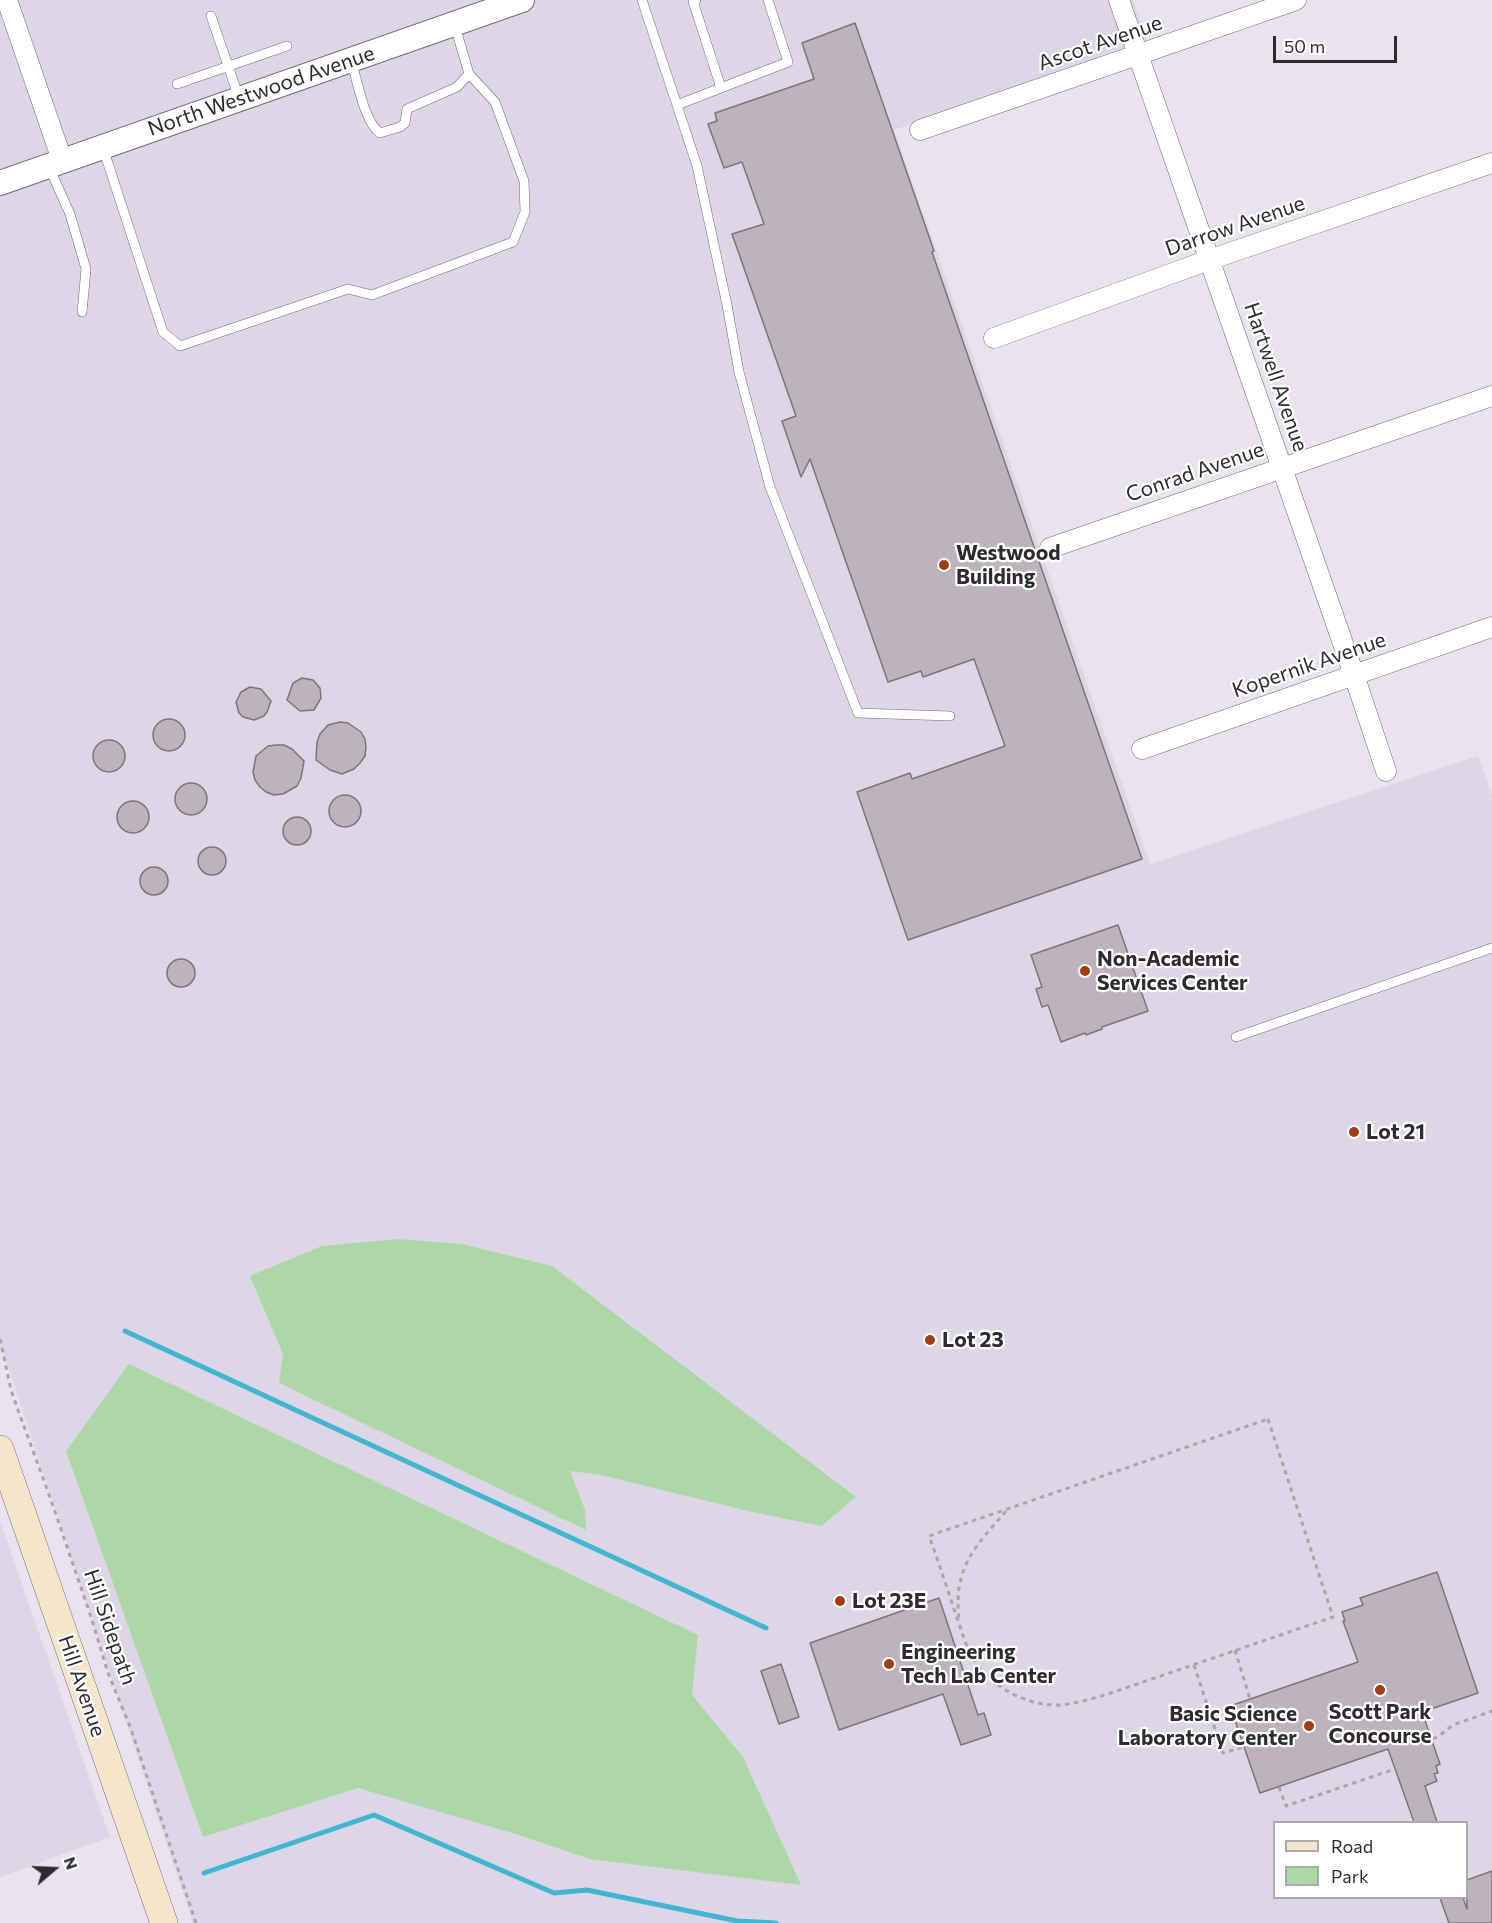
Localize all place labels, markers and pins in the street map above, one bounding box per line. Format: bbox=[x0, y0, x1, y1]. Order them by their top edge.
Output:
place label: Westwood Building bbox=[956, 540, 1060, 590]
marker: Westwood Building bbox=[937, 558, 951, 572]
place label: Non-Academic Services Center bbox=[1097, 946, 1248, 996]
marker: Non-Academic Services Center bbox=[1078, 964, 1092, 978]
place label: Lot 21 bbox=[1366, 1119, 1425, 1145]
marker: Lot 21 bbox=[1347, 1125, 1361, 1139]
place label: Lot 23 bbox=[942, 1327, 1004, 1353]
marker: Lot 23 bbox=[923, 1333, 937, 1347]
place label: Lot 23E bbox=[852, 1588, 926, 1614]
marker: Lot 23E bbox=[833, 1594, 847, 1608]
place label: Engineering Tech Lab Center bbox=[901, 1639, 1056, 1689]
marker: Engineering Tech Lab Center bbox=[882, 1657, 896, 1671]
marker: Scott Park Concourse bbox=[1373, 1683, 1387, 1697]
place label: Scott Park Concourse bbox=[1329, 1699, 1431, 1749]
place label: Basic Science Laboratory Center bbox=[1118, 1701, 1297, 1751]
marker: Basic Science Laboratory Center bbox=[1302, 1719, 1316, 1733]

